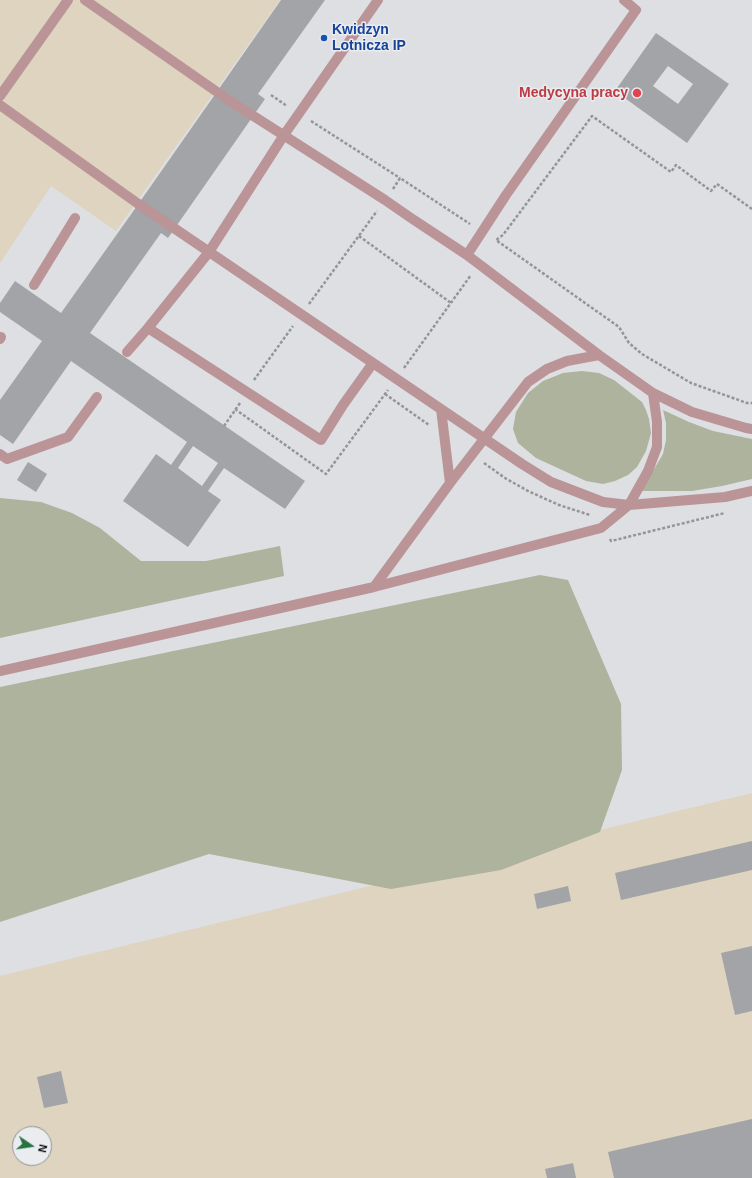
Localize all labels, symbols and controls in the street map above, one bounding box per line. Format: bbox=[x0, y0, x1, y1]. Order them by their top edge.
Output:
place label: Kwidzyn Lotnicza IP bbox=[332, 22, 406, 54]
marker: Kwidzyn Lotnicza IP bbox=[319, 33, 329, 43]
place label: Medycyna pracy bbox=[519, 85, 628, 101]
marker: Medycyna pracy bbox=[631, 87, 643, 99]
north arrow bbox=[12, 1126, 52, 1166]
text: N bbox=[36, 1143, 49, 1154]

